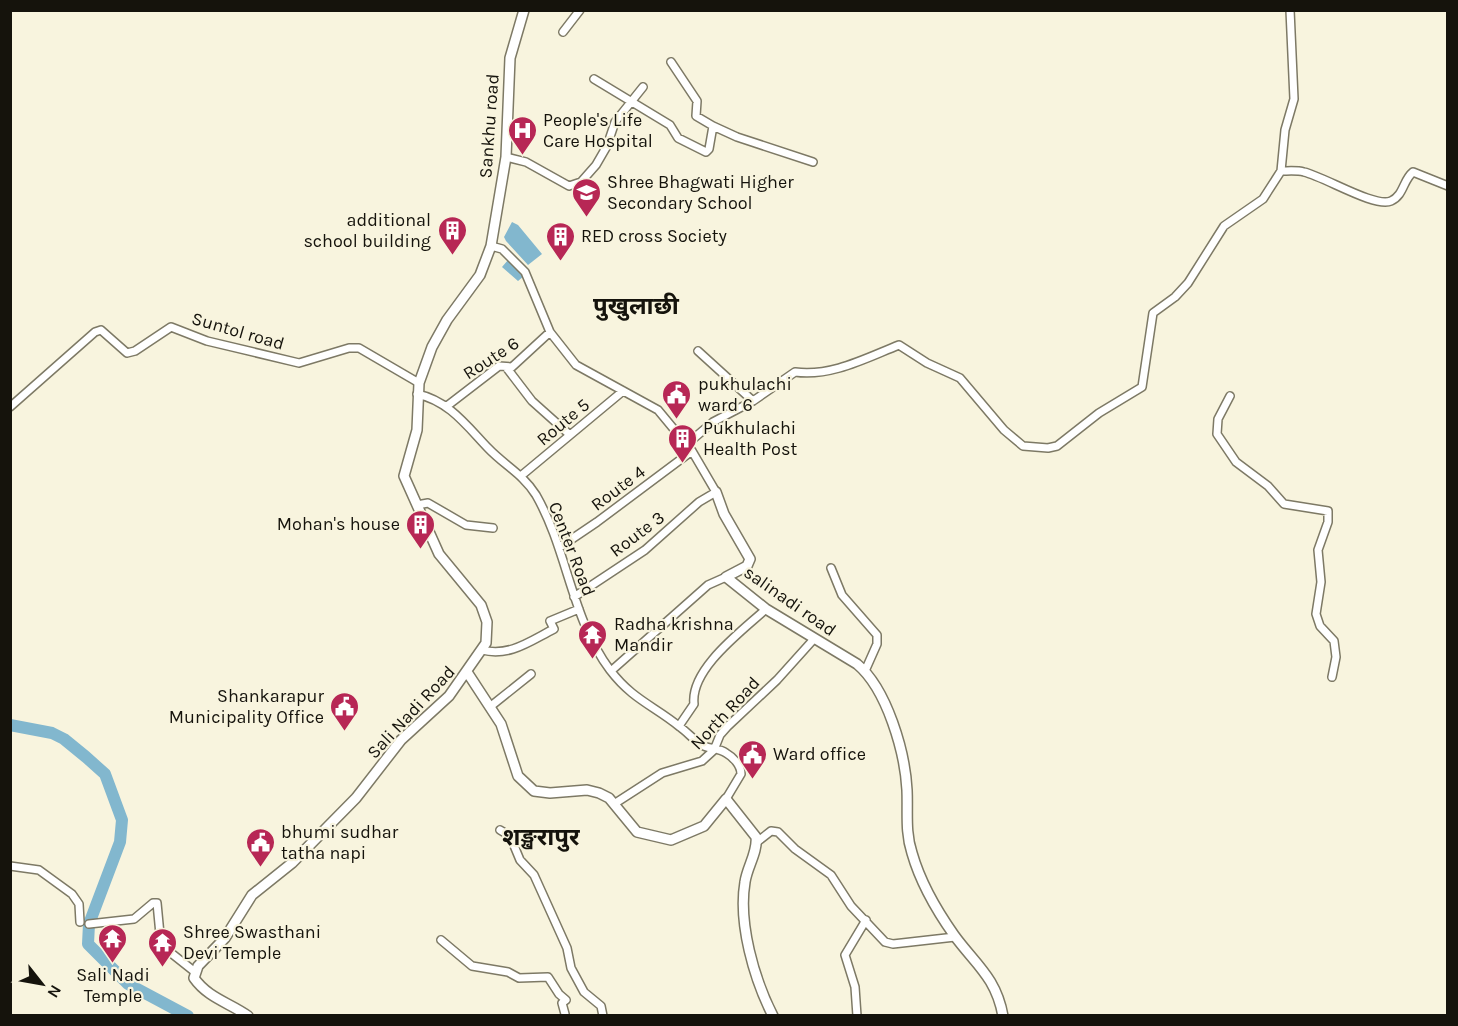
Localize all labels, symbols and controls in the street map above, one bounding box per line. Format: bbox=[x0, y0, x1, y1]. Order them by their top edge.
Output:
street label: Sankhu road bbox=[474, 73, 504, 179]
place label: People's Life Care Hospital bbox=[543, 109, 653, 152]
hospital icon: People's Life Care Hospital bbox=[506, 114, 538, 156]
place label: Shree Bhagwati Higher Secondary School bbox=[607, 171, 794, 214]
school or university icon: Shree Bhagwati Higher Secondary School bbox=[570, 176, 602, 218]
place label: additional school building bbox=[303, 209, 431, 252]
building icon: additional school building bbox=[436, 214, 468, 256]
building icon: RED cross Society bbox=[544, 220, 576, 262]
place label: RED cross Society bbox=[581, 225, 728, 247]
district label: पुखुलाछी bbox=[593, 292, 680, 321]
street label: Suntol road bbox=[189, 307, 287, 355]
street label: Route 6 bbox=[459, 332, 523, 384]
place label: pukhulachi ward 6 bbox=[698, 373, 792, 416]
public building icon: pukhulachi ward 6 bbox=[661, 378, 693, 420]
street label: Route 5 bbox=[532, 394, 594, 450]
place label: Pukhulachi Health Post bbox=[703, 417, 797, 460]
building icon: Pukhulachi Health Post bbox=[666, 422, 698, 464]
street label: Route 4 bbox=[587, 461, 649, 515]
street label: Center Road bbox=[544, 499, 600, 599]
street label: Route 3 bbox=[605, 506, 669, 562]
building icon: Mohan's house bbox=[405, 508, 437, 550]
place label: Mohan's house bbox=[277, 513, 400, 535]
street label: salinadi road bbox=[740, 561, 840, 641]
place label: Radha krishna Mandir bbox=[614, 613, 734, 656]
temple icon: Radha krishna Mandir bbox=[577, 618, 609, 660]
street label: Sali Nadi Road bbox=[362, 661, 460, 763]
street label: North Road bbox=[686, 672, 764, 754]
place label: Shankarapur Municipality Office bbox=[169, 685, 324, 728]
public building icon: Shankarapur Municipality Office bbox=[329, 690, 361, 732]
public building icon: Ward office bbox=[736, 738, 768, 780]
place label: Ward office bbox=[773, 743, 866, 765]
place label: bhumi sudhar tatha napi bbox=[281, 821, 399, 864]
district label: शङ्खरापुर bbox=[502, 823, 580, 852]
public building icon: bhumi sudhar tatha napi bbox=[244, 826, 276, 868]
place label: Shree Swasthani Devi Temple bbox=[183, 921, 321, 964]
temple icon: Sali Nadi Temple bbox=[97, 922, 129, 964]
temple icon: Shree Swasthani Devi Temple bbox=[146, 926, 178, 968]
north arrow bbox=[12, 954, 72, 1014]
place label: Sali Nadi Temple bbox=[76, 964, 150, 1007]
text: N bbox=[43, 982, 66, 1001]

